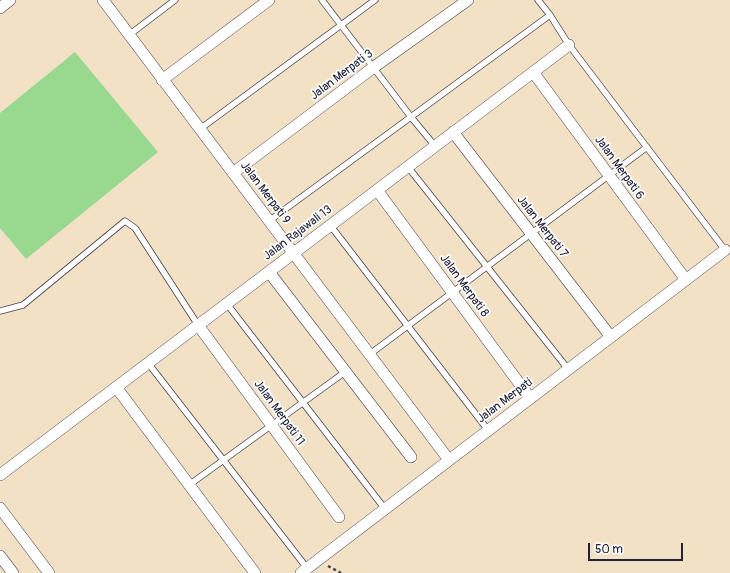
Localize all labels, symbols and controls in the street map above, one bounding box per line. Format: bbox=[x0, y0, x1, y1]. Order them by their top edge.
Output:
street label: Jalan Merpati 3 bbox=[308, 47, 376, 103]
street label: Jalan Merpati 6 bbox=[591, 133, 647, 203]
street label: Jalan Merpati 9 bbox=[237, 159, 293, 227]
street label: Jalan Merpati 7 bbox=[513, 193, 571, 261]
street label: Jalan Rajawali 13 bbox=[261, 202, 335, 264]
street label: Jalan Merpati 8 bbox=[436, 252, 492, 320]
street label: Jalan Merpati bbox=[475, 376, 535, 426]
street label: Jalan Merpati 11 bbox=[250, 377, 308, 449]
scale bar bbox=[590, 535, 685, 561]
text: 50 m bbox=[595, 542, 623, 557]

